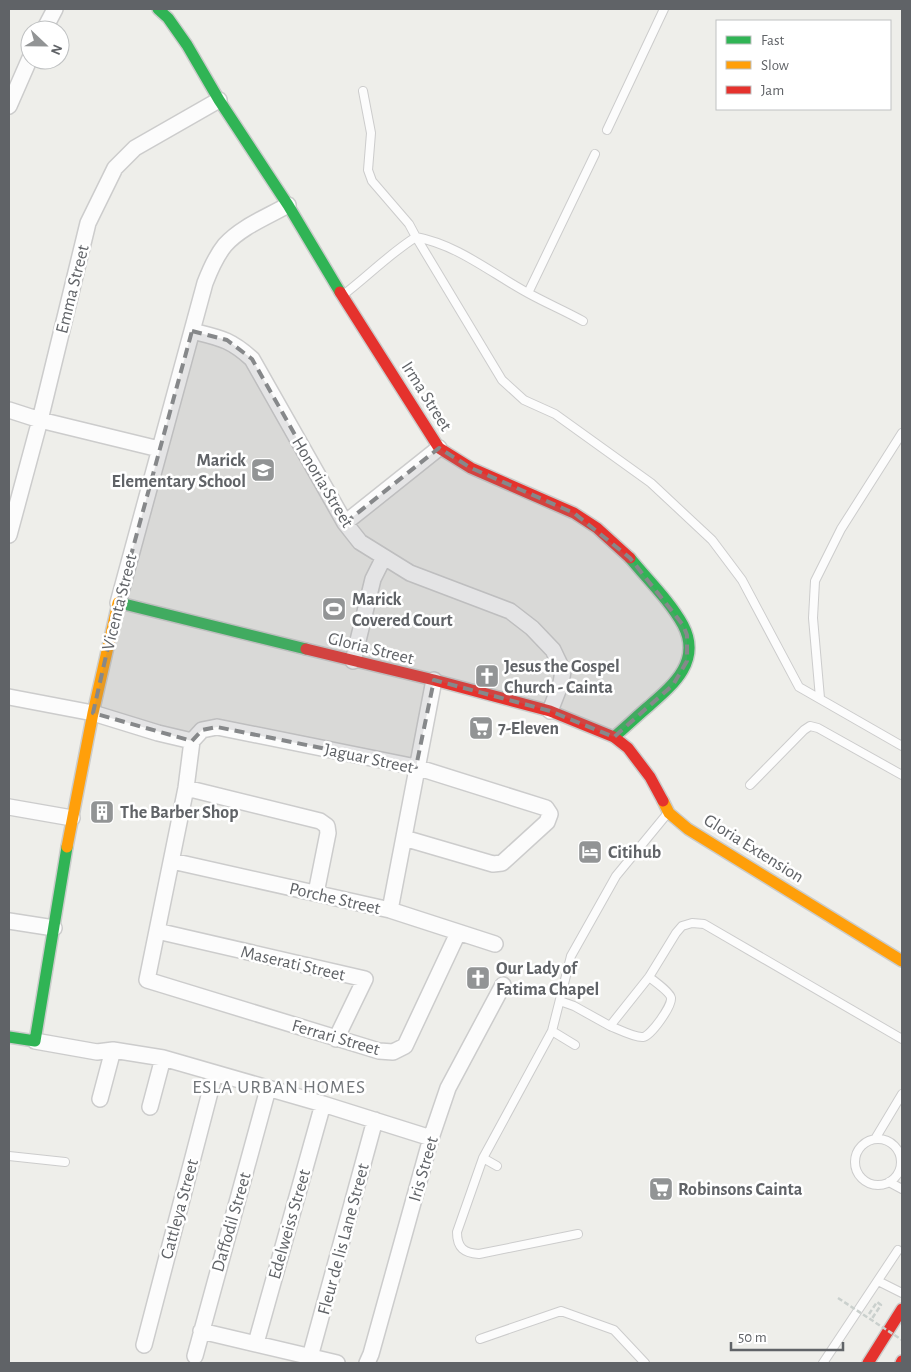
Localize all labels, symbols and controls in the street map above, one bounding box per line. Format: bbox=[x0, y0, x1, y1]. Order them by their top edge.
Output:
north arrow bbox=[20, 20, 70, 70]
legend bbox=[716, 20, 891, 110]
text: Fast bbox=[761, 33, 785, 48]
text: N bbox=[48, 42, 64, 57]
text: Slow bbox=[761, 58, 789, 73]
text: Jam bbox=[761, 83, 784, 98]
street label: Emma Street bbox=[53, 243, 93, 335]
street label: Irma Street bbox=[398, 358, 455, 435]
street label: Honoria Street bbox=[288, 434, 356, 531]
place label: Marick Elementary School bbox=[111, 452, 246, 491]
school or university icon: Marick Elementary School bbox=[250, 457, 276, 483]
street label: Vicenta Street bbox=[99, 552, 141, 652]
place label: Marick Covered Court bbox=[352, 591, 453, 630]
sports icon: Marick Covered Court bbox=[321, 596, 347, 622]
street label: Gloria Street bbox=[326, 630, 416, 668]
place label: Jesus the Gospel Church - Cainta bbox=[504, 658, 620, 697]
church icon: Jesus the Gospel Church - Cainta bbox=[474, 663, 500, 689]
supermarket icon: 7-Eleven bbox=[468, 715, 494, 741]
place label: 7-Eleven bbox=[498, 720, 559, 738]
street label: Jaguar Street bbox=[323, 741, 415, 777]
building icon: The Barber Shop bbox=[89, 799, 115, 825]
place label: The Barber Shop bbox=[120, 804, 239, 822]
street label: Gloria Extension bbox=[700, 811, 806, 887]
hotel icon: Citihub bbox=[577, 839, 603, 865]
place label: Citihub bbox=[608, 844, 661, 862]
street label: Porche Street bbox=[287, 880, 382, 918]
street label: Maserati Street bbox=[239, 943, 347, 985]
place label: Our Lady of Fatima Chapel bbox=[496, 960, 599, 999]
church icon: Our Lady of Fatima Chapel bbox=[465, 965, 491, 991]
street label: Ferrari Street bbox=[290, 1017, 382, 1059]
district label: ESLA URBAN HOMES bbox=[192, 1078, 366, 1097]
street label: Iris Street bbox=[406, 1134, 442, 1204]
street label: Cattleya Street bbox=[158, 1157, 202, 1261]
street label: Fleur de lis Lane Street bbox=[315, 1161, 373, 1317]
street label: Edelweiss Street bbox=[266, 1167, 314, 1281]
street label: Daffodil Street bbox=[209, 1170, 255, 1274]
supermarket icon: Robinsons Cainta bbox=[648, 1176, 674, 1202]
place label: Robinsons Cainta bbox=[678, 1181, 803, 1199]
scale bar bbox=[731, 1320, 844, 1352]
text: 50 m bbox=[738, 1330, 767, 1345]

